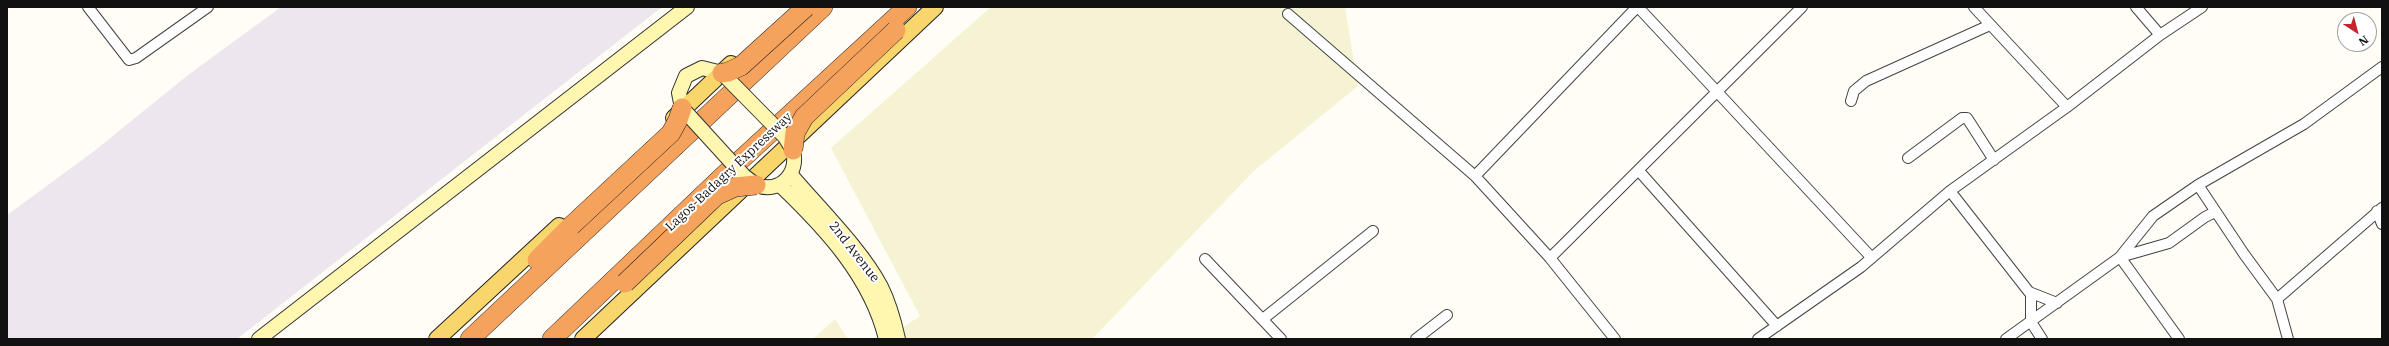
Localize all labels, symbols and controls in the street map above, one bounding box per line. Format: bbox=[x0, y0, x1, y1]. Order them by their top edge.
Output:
north arrow bbox=[2337, 12, 2377, 52]
text: N bbox=[2356, 33, 2371, 49]
street label: Lagos-Badagry Expressway bbox=[663, 109, 795, 235]
street label: 2nd Avenue bbox=[825, 219, 883, 285]

